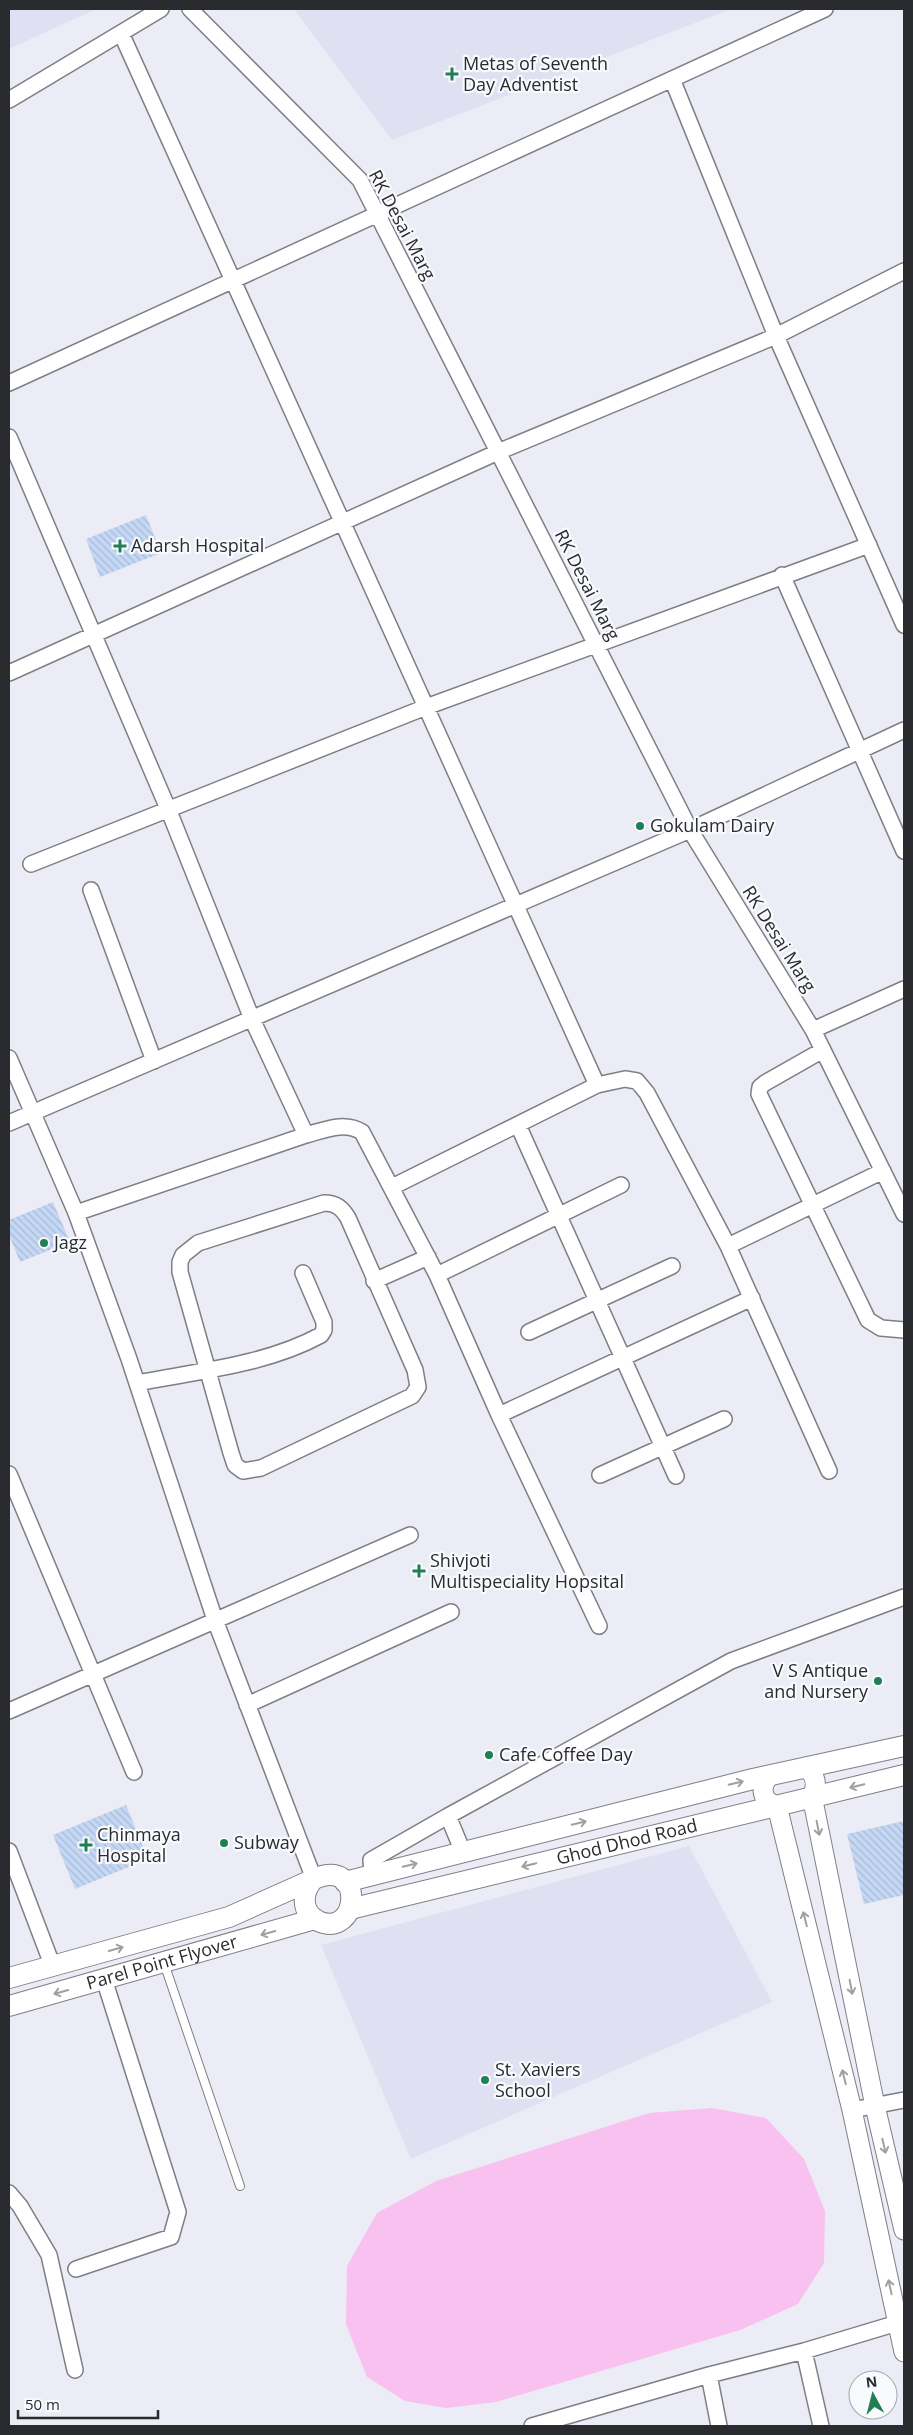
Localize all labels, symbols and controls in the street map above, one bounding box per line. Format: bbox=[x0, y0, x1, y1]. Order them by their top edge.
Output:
place label: Metas of Seventh Day Adventist bbox=[463, 51, 608, 96]
marker: Metas of Seventh Day Adventist bbox=[445, 67, 459, 81]
street label: RK Desai Marg bbox=[364, 165, 442, 284]
street label: RK Desai Marg bbox=[550, 525, 626, 644]
place label: Adarsh Hospital bbox=[131, 533, 264, 557]
marker: Adarsh Hospital bbox=[113, 539, 127, 553]
place label: Gokulam Dairy bbox=[650, 813, 775, 837]
marker: Gokulam Dairy bbox=[634, 820, 646, 832]
street label: RK Desai Marg bbox=[738, 881, 822, 996]
place label: Jagz bbox=[52, 1230, 87, 1254]
marker: Jagz bbox=[38, 1237, 50, 1249]
place label: Shivjoti Multispeciality Hopsital bbox=[430, 1548, 624, 1593]
marker: Shivjoti Multispeciality Hopsital bbox=[412, 1564, 426, 1578]
place label: V S Antique and Nursery bbox=[764, 1658, 869, 1703]
marker: V S Antique and Nursery bbox=[872, 1675, 884, 1687]
place label: Cafe Coffee Day bbox=[499, 1742, 633, 1766]
marker: Cafe Coffee Day bbox=[483, 1749, 495, 1761]
one-way arrow bbox=[728, 1778, 744, 1787]
one-way arrow bbox=[849, 1782, 865, 1791]
street label: Ghod Dhod Road bbox=[554, 1812, 700, 1870]
one-way arrow bbox=[570, 1818, 586, 1827]
one-way arrow bbox=[814, 1820, 824, 1836]
place label: Chinmaya Hospital bbox=[97, 1822, 181, 1867]
place label: Subway bbox=[234, 1830, 300, 1854]
marker: Subway bbox=[218, 1837, 230, 1849]
marker: Chinmaya Hospital bbox=[79, 1838, 93, 1852]
one-way arrow bbox=[401, 1860, 417, 1869]
one-way arrow bbox=[521, 1861, 537, 1870]
one-way arrow bbox=[800, 1912, 809, 1928]
street label: Parel Point Flyover bbox=[83, 1928, 241, 1994]
one-way arrow bbox=[261, 1928, 277, 1938]
one-way arrow bbox=[108, 1944, 124, 1954]
one-way arrow bbox=[847, 1979, 856, 1995]
one-way arrow bbox=[54, 1987, 70, 1997]
place label: St. Xaviers School bbox=[495, 2057, 581, 2102]
one-way arrow bbox=[839, 2070, 848, 2086]
marker: St. Xaviers School bbox=[479, 2074, 491, 2086]
one-way arrow bbox=[880, 2138, 889, 2154]
one-way arrow bbox=[885, 2280, 894, 2296]
north arrow bbox=[848, 2370, 898, 2420]
text: N bbox=[865, 2371, 878, 2392]
scale bar bbox=[18, 2388, 158, 2420]
text: 50 m bbox=[25, 2394, 60, 2414]

